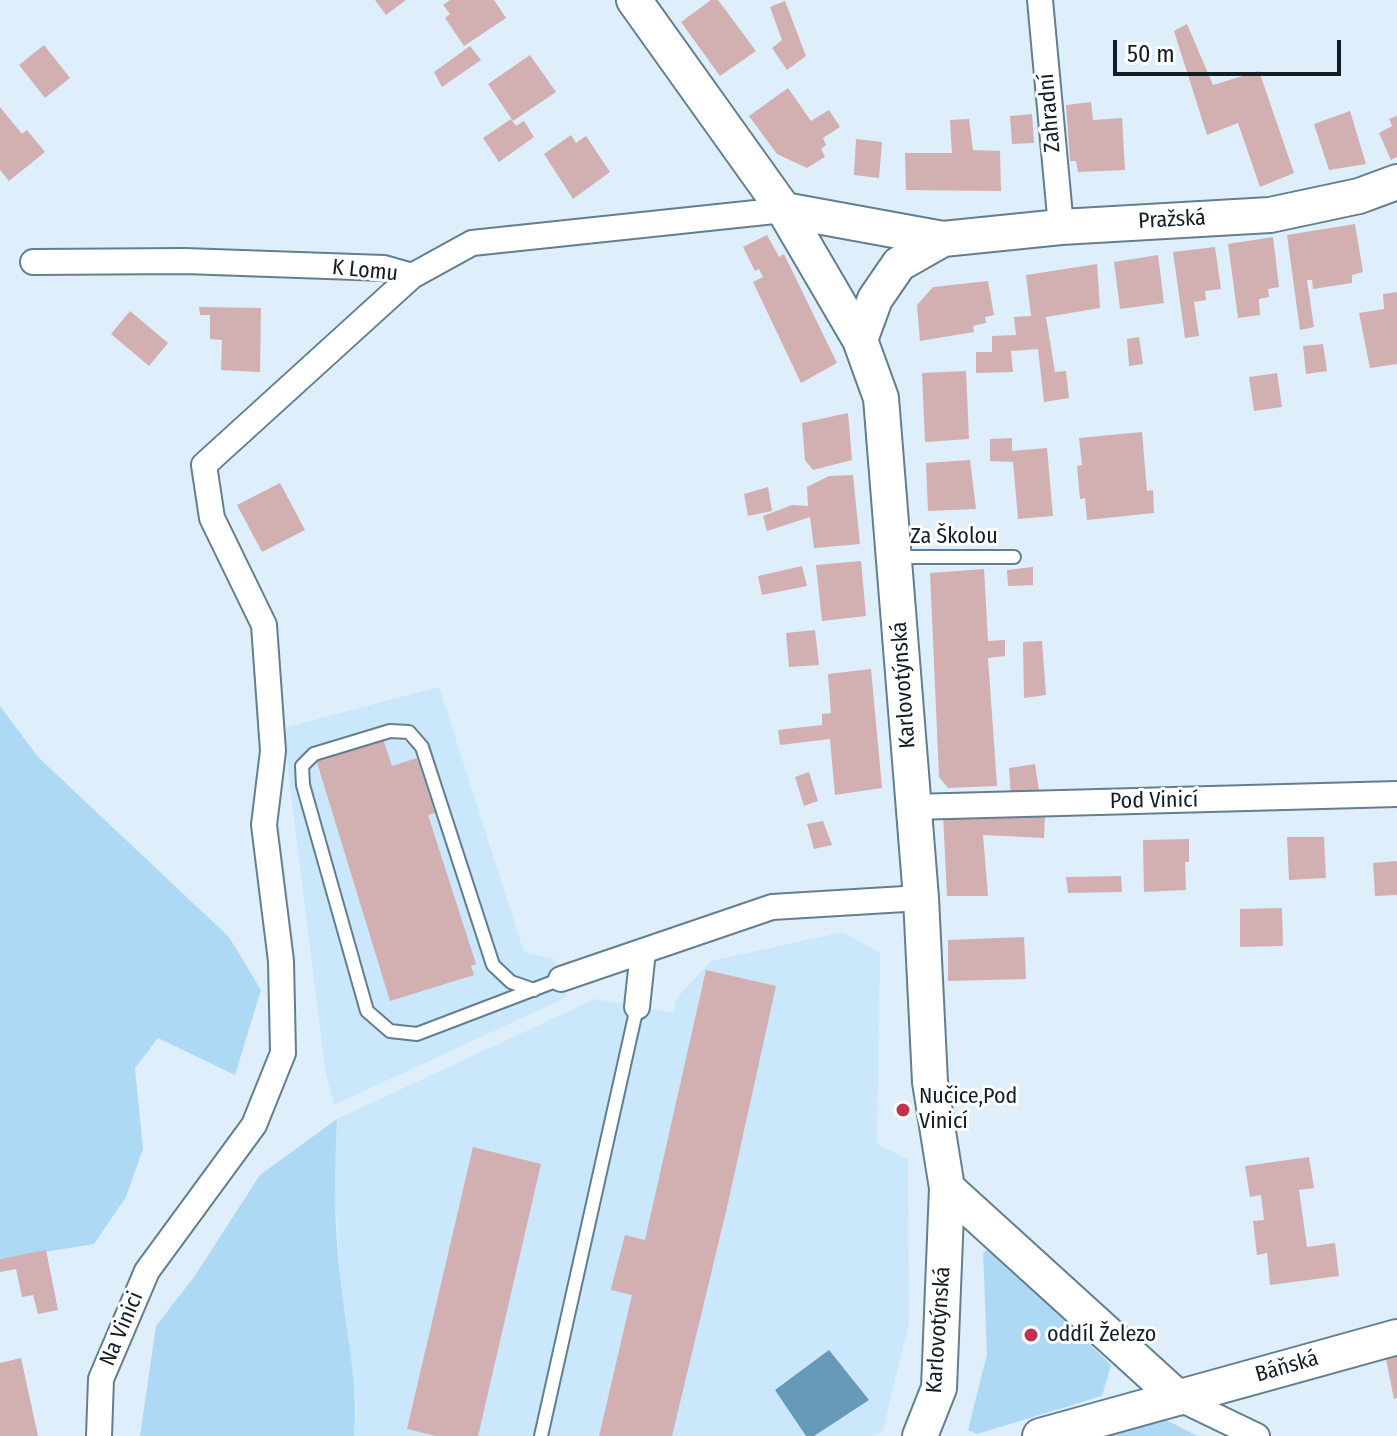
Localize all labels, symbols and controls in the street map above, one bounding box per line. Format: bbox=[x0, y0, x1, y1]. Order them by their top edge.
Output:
scale bar bbox=[1117, 24, 1345, 74]
text: 50 m bbox=[1127, 40, 1175, 68]
street label: Zahradní bbox=[1033, 72, 1067, 154]
street label: Pražská bbox=[1138, 205, 1206, 235]
street label: K Lomu bbox=[331, 254, 399, 288]
street label: Za Školou bbox=[910, 524, 998, 550]
street label: Karlovotýnská bbox=[886, 621, 922, 749]
street label: Pod Vinicí bbox=[1110, 787, 1198, 815]
place label: Nučice,Pod Vinicí bbox=[919, 1084, 1017, 1136]
marker: Nučice,Pod Vinicí bbox=[894, 1101, 912, 1119]
street label: Karlovotýnská bbox=[921, 1266, 957, 1394]
street label: Na Vinici bbox=[95, 1288, 149, 1370]
place label: oddíl Železo bbox=[1047, 1322, 1156, 1348]
marker: oddíl Železo bbox=[1022, 1326, 1040, 1344]
street label: Báňská bbox=[1252, 1345, 1322, 1389]

